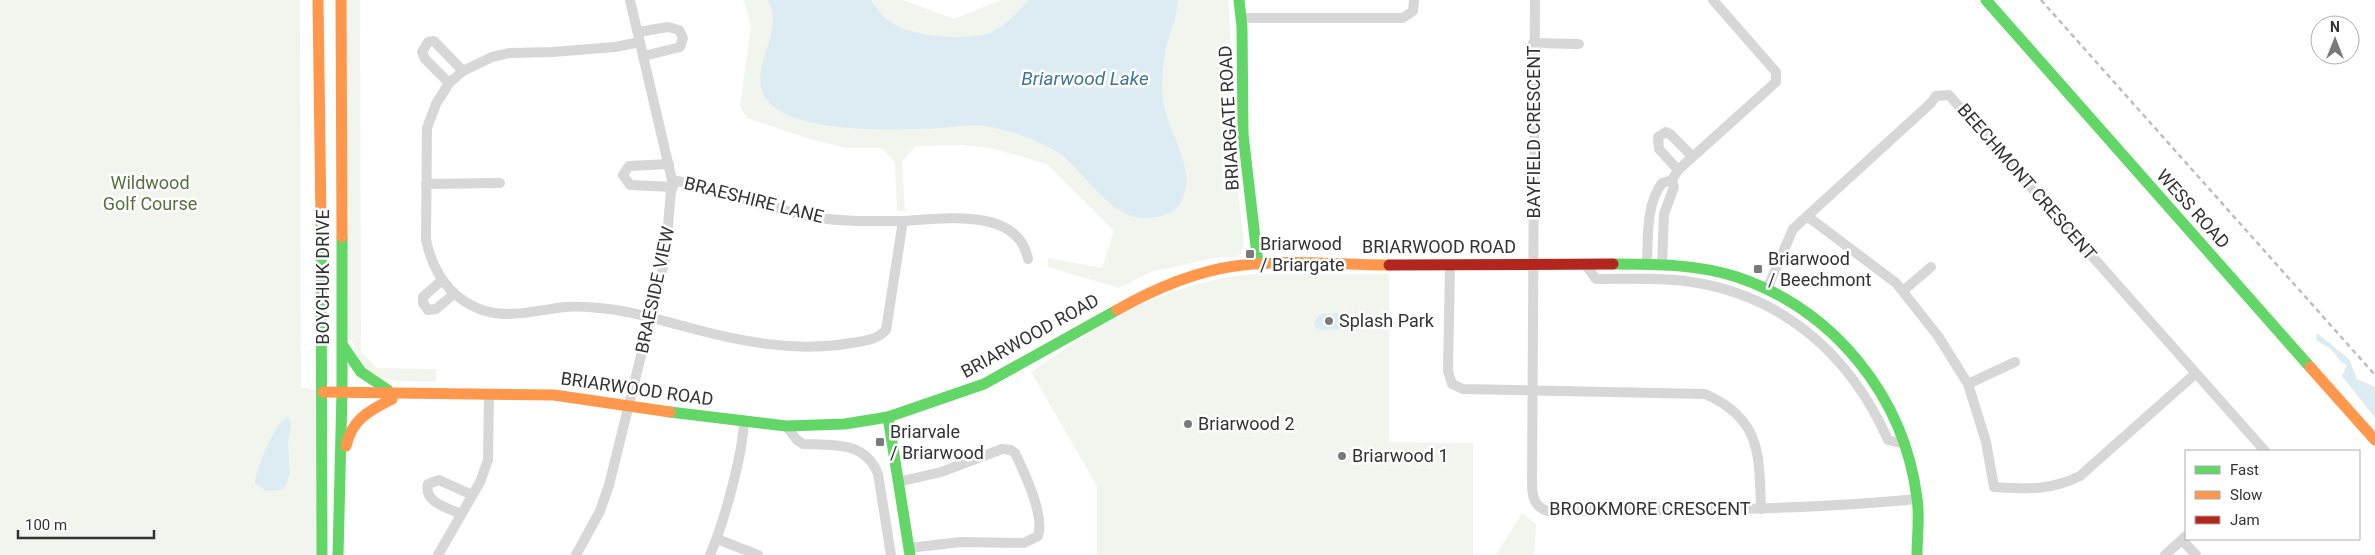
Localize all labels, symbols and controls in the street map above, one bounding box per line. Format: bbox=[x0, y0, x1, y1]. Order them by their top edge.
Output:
north arrow bbox=[2310, 15, 2360, 65]
text: N bbox=[2330, 19, 2340, 35]
street label: BRIARGATE ROAD bbox=[1214, 45, 1243, 191]
street label: BAYFIELD CRESCENT bbox=[1523, 45, 1544, 219]
water label: Briarwood Lake bbox=[1021, 67, 1149, 90]
street label: BEECHMONT CRESCENT bbox=[1954, 99, 2101, 265]
street label: WESS ROAD bbox=[2152, 165, 2234, 252]
park label: Wildwood Golf Course bbox=[103, 172, 197, 214]
street label: BRAESHIRE LANE bbox=[682, 172, 826, 227]
street label: BOYCHUK DRIVE bbox=[312, 209, 333, 345]
street label: BRAESIDE VIEW bbox=[631, 225, 678, 355]
place label: Briarwood / Briargate bbox=[1260, 233, 1345, 275]
street label: BRIARWOOD ROAD bbox=[1362, 236, 1516, 257]
marker: Briarwood / Briargate bbox=[1244, 248, 1256, 260]
place label: Briarwood / Beechmont bbox=[1768, 248, 1872, 290]
marker: Briarwood / Beechmont bbox=[1752, 263, 1764, 275]
street label: BRIARWOOD ROAD bbox=[957, 289, 1102, 382]
place label: Splash Park bbox=[1339, 310, 1435, 331]
marker: Splash Park bbox=[1323, 315, 1335, 327]
street label: BRIARWOOD ROAD bbox=[559, 367, 715, 410]
place label: Briarwood 2 bbox=[1198, 413, 1295, 434]
marker: Briarwood 2 bbox=[1182, 418, 1194, 430]
place label: Briarvale / Briarwood bbox=[890, 421, 984, 463]
marker: Briarvale / Briarwood bbox=[874, 436, 886, 448]
place label: Briarwood 1 bbox=[1352, 445, 1449, 466]
marker: Briarwood 1 bbox=[1336, 450, 1348, 462]
legend bbox=[2185, 450, 2360, 540]
text: Fast bbox=[2230, 461, 2259, 479]
text: Slow bbox=[2230, 486, 2262, 504]
street label: BROOKMORE CRESCENT bbox=[1549, 498, 1751, 519]
scale bar bbox=[18, 508, 154, 540]
text: Jam bbox=[2230, 511, 2260, 529]
text: 100 m bbox=[25, 516, 67, 534]

